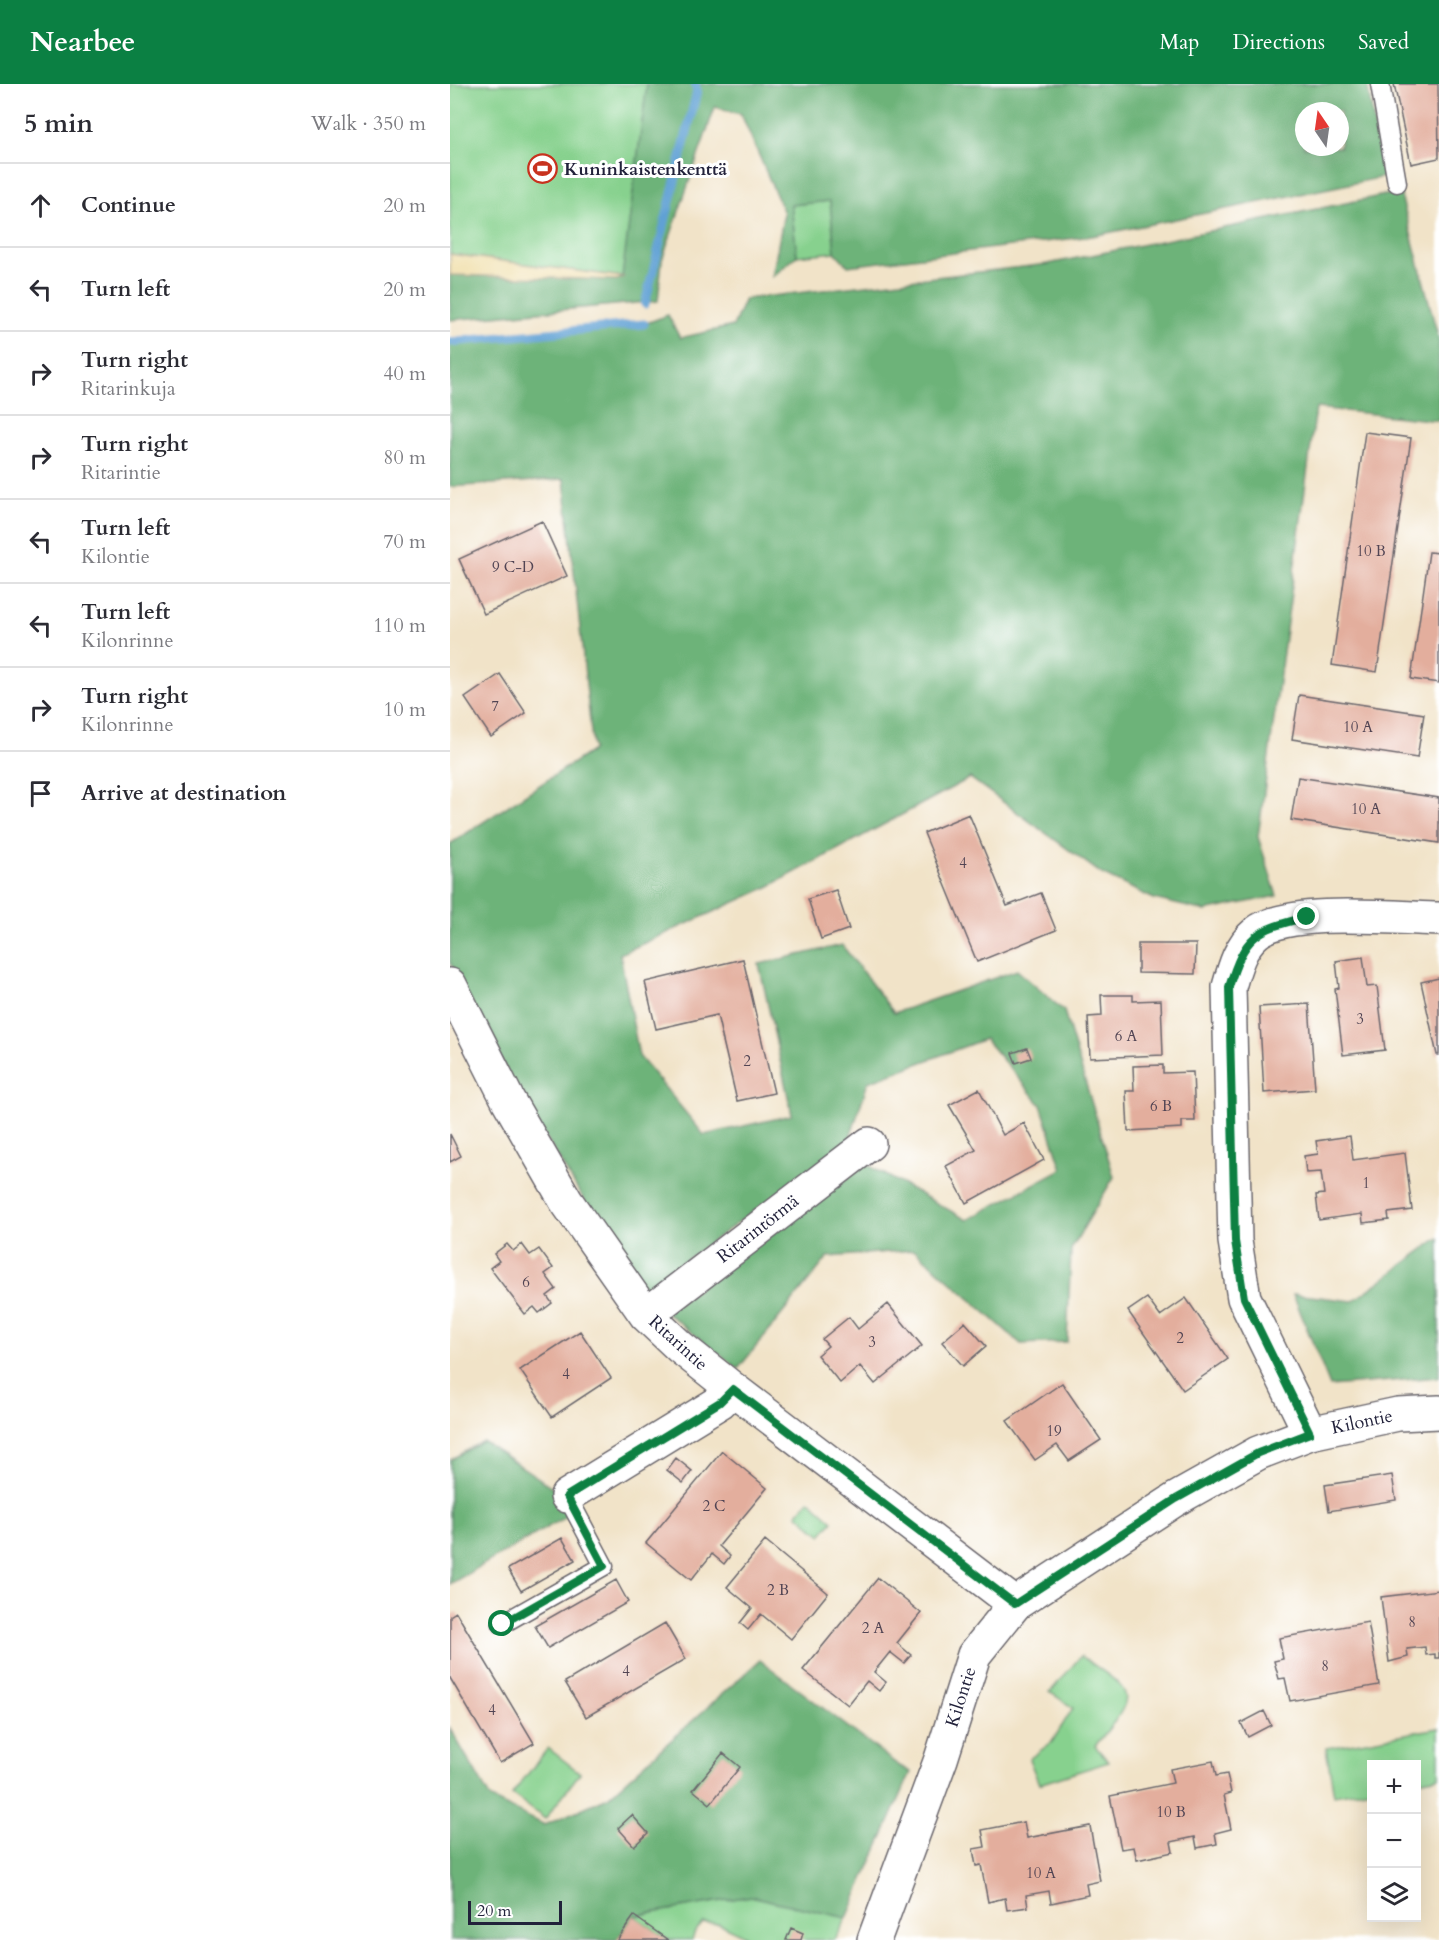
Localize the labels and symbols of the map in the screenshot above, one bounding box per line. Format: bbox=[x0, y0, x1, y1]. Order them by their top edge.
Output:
north arrow bbox=[1295, 102, 1349, 156]
sports icon: Kuninkaistenkenttä bbox=[527, 153, 559, 185]
place label: Kuninkaistenkenttä bbox=[564, 157, 727, 182]
house number: 10 B bbox=[1356, 541, 1386, 561]
house number: 9 C-D bbox=[492, 557, 534, 577]
house number: 7 bbox=[491, 696, 499, 716]
house number: 10 A bbox=[1343, 717, 1373, 737]
house number: 10 A bbox=[1351, 799, 1381, 819]
house number: 4 bbox=[959, 853, 967, 873]
route end bbox=[1293, 903, 1319, 929]
house number: 3 bbox=[1356, 1009, 1364, 1029]
house number: 6 A bbox=[1115, 1026, 1138, 1046]
house number: 2 bbox=[743, 1051, 751, 1071]
house number: 6 B bbox=[1150, 1096, 1172, 1116]
house number: 1 bbox=[1362, 1173, 1370, 1193]
street label: Ritarintörmä bbox=[712, 1189, 804, 1269]
house number: 6 bbox=[522, 1272, 530, 1292]
street label: Ritarintie bbox=[643, 1310, 713, 1376]
house number: 2 bbox=[1176, 1328, 1184, 1348]
house number: 3 bbox=[868, 1332, 876, 1352]
house number: 4 bbox=[562, 1364, 570, 1384]
street label: Kilontie bbox=[1329, 1403, 1395, 1441]
house number: 19 bbox=[1046, 1421, 1062, 1441]
house number: 2 C bbox=[702, 1496, 726, 1516]
house number: 2 B bbox=[767, 1580, 789, 1600]
route start bbox=[488, 1610, 514, 1636]
house number: 8 bbox=[1408, 1612, 1416, 1632]
house number: 2 A bbox=[862, 1618, 885, 1638]
house number: 8 bbox=[1321, 1656, 1329, 1676]
house number: 4 bbox=[622, 1661, 630, 1681]
street label: Kilontie bbox=[940, 1664, 982, 1730]
house number: 4 bbox=[488, 1700, 496, 1720]
house number: 10 B bbox=[1156, 1802, 1186, 1822]
house number: 10 A bbox=[1026, 1863, 1056, 1883]
scale bar bbox=[468, 1898, 562, 1926]

